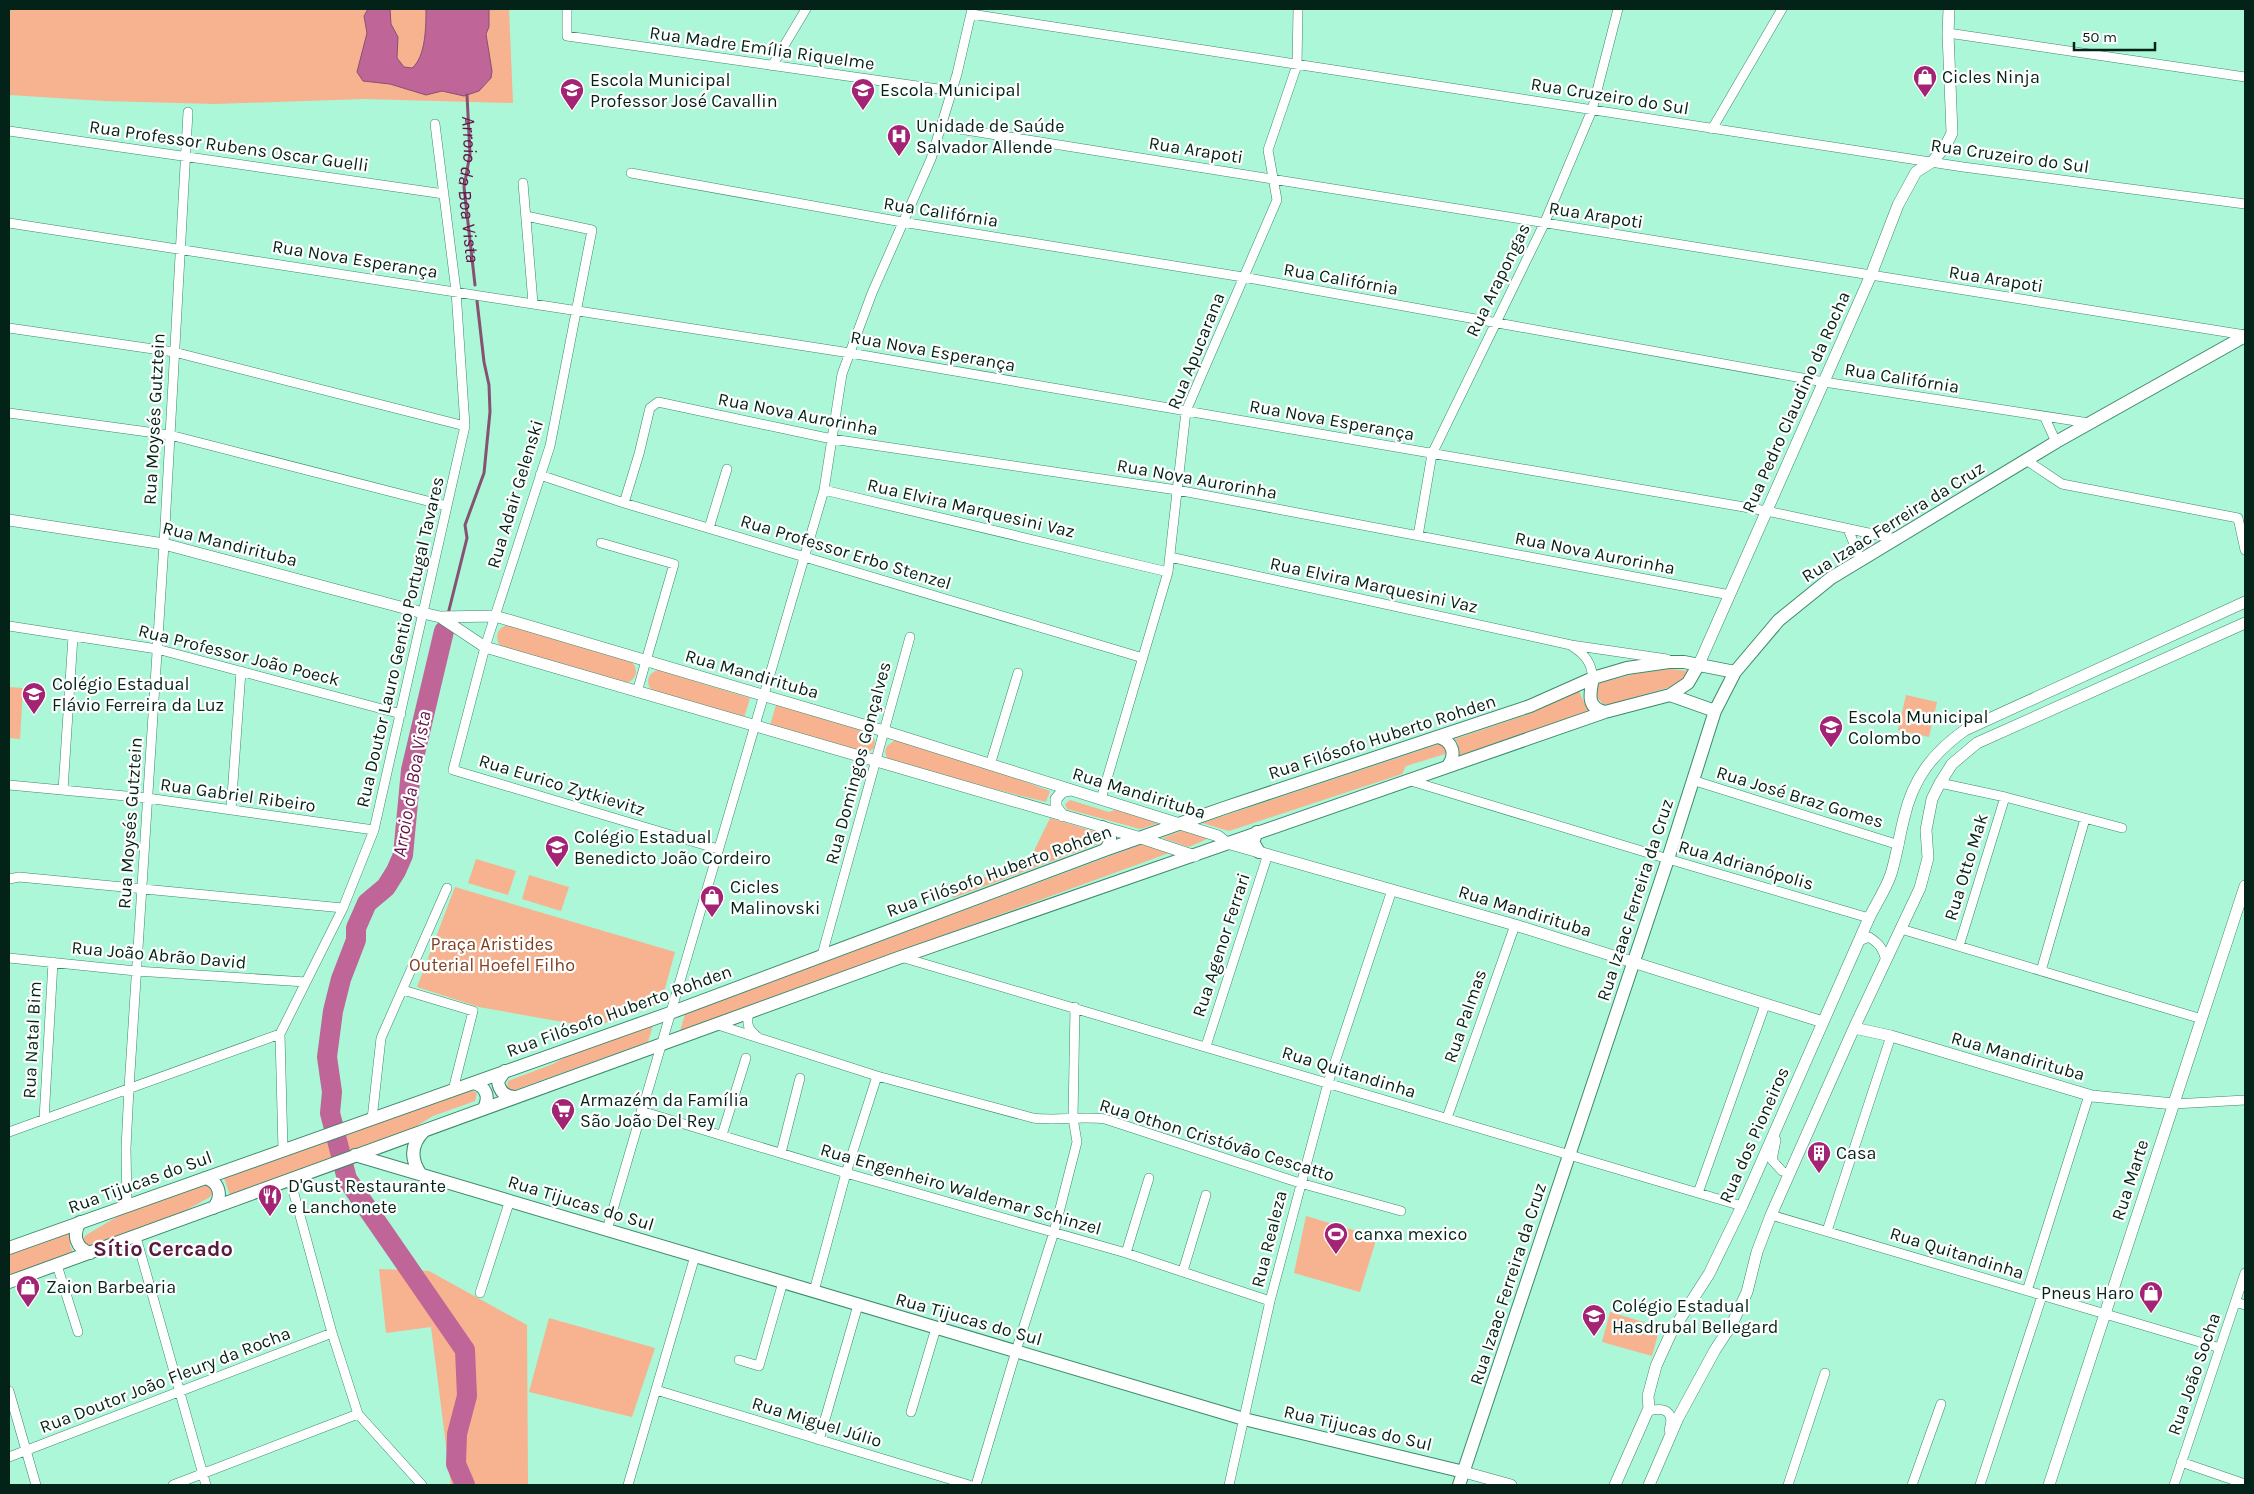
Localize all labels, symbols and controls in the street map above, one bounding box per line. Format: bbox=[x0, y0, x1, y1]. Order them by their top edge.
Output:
scale bar bbox=[2074, 20, 2155, 52]
street label: Rua Madre Emília Riquelme bbox=[648, 21, 876, 75]
text: 50 m bbox=[2082, 28, 2117, 46]
shop icon: Cicles Ninja bbox=[1912, 64, 1938, 98]
place label: Cicles Ninja bbox=[1942, 66, 2040, 88]
place label: Escola Municipal Professor José Cavallin bbox=[590, 69, 778, 112]
street label: Rua Cruzeiro do Sul bbox=[1529, 73, 1691, 119]
school or university icon: Escola Municipal Professor José Cavallin bbox=[559, 77, 585, 111]
school or university icon: Escola Municipal bbox=[850, 77, 876, 111]
place label: Escola Municipal bbox=[880, 79, 1020, 101]
street label: Rua Professor Rubens Oscar Guelli bbox=[88, 115, 370, 177]
water label: Arroio da Boa Vista bbox=[453, 115, 483, 264]
place label: Unidade de Saúde Salvador Allende bbox=[916, 115, 1065, 158]
hospital icon: Unidade de Saúde Salvador Allende bbox=[886, 123, 912, 157]
street label: Rua Arapoti bbox=[1147, 132, 1245, 168]
street label: Rua Cruzeiro do Sul bbox=[1929, 134, 2091, 178]
street label: Rua Califórnia bbox=[882, 192, 1000, 232]
street label: Rua Arapoti bbox=[1547, 197, 1645, 233]
street label: Rua Arapongas bbox=[1461, 220, 1535, 340]
street label: Rua Nova Esperança bbox=[271, 235, 439, 283]
street label: Rua Califórnia bbox=[1282, 258, 1400, 300]
street label: Rua Arapoti bbox=[1947, 261, 2045, 297]
street label: Rua Pedro Claudino da Rocha bbox=[1737, 288, 1855, 516]
street label: Rua Apucarana bbox=[1163, 289, 1229, 413]
street label: Rua Nova Esperança bbox=[849, 326, 1017, 376]
street label: Rua Moysés Gutztein bbox=[139, 333, 169, 505]
street label: Rua Califórnia bbox=[1843, 358, 1961, 398]
street label: Rua Nova Aurorinha bbox=[716, 388, 880, 440]
street label: Rua Nova Esperança bbox=[1248, 395, 1416, 445]
street label: Rua Adair Gelenski bbox=[482, 417, 548, 571]
street label: Rua Nova Aurorinha bbox=[1115, 454, 1279, 504]
street label: Rua Izaac Ferreira da Cruz bbox=[1798, 457, 1988, 587]
street label: Rua Elvira Marquesini Vaz bbox=[865, 473, 1077, 543]
street label: Rua Doutor Lauro Gentio Portugal Tavares bbox=[351, 474, 449, 810]
street label: Rua Professor Erbo Stenzel bbox=[738, 509, 954, 595]
street label: Rua Mandirituba bbox=[160, 517, 300, 571]
street label: Rua Nova Aurorinha bbox=[1513, 527, 1677, 579]
street label: Rua Elvira Marquesini Vaz bbox=[1268, 552, 1480, 618]
street label: Rua Professor João Poeck bbox=[136, 619, 342, 691]
street label: Rua Mandirituba bbox=[683, 644, 821, 704]
street label: Rua Domingos Gonçalves bbox=[820, 659, 896, 867]
place label: Colégio Estadual Flávio Ferreira da Luz bbox=[52, 673, 224, 716]
school or university icon: Colégio Estadual Flávio Ferreira da Luz bbox=[21, 681, 47, 715]
street label: Rua Filósofo Huberto Rohden bbox=[1265, 690, 1499, 784]
place label: Escola Municipal Colombo bbox=[1848, 706, 1988, 749]
water label: Arroio da Boa Vista bbox=[388, 709, 436, 859]
school or university icon: Escola Municipal Colombo bbox=[1818, 714, 1844, 748]
street label: Rua Moysés Gutztein bbox=[113, 736, 147, 910]
street label: Rua Eurico Zytkievitz bbox=[476, 749, 648, 821]
street label: Rua José Braz Gomes bbox=[1714, 761, 1886, 833]
street label: Rua Mandirituba bbox=[1070, 762, 1208, 824]
street label: Rua Gabriel Ribeiro bbox=[159, 773, 317, 817]
street label: Rua Izaac Ferreira da Cruz bbox=[1592, 796, 1678, 1004]
street label: Rua Otto Mak bbox=[1939, 811, 1993, 923]
street label: Rua Filósofo Huberto Rohden bbox=[883, 820, 1115, 922]
place label: Colégio Estadual Benedicto João Cordeiro bbox=[574, 826, 771, 869]
school or university icon: Colégio Estadual Benedicto João Cordeiro bbox=[544, 834, 570, 868]
street label: Rua Adrianópolis bbox=[1676, 835, 1816, 895]
street label: Rua Agenor Ferrari bbox=[1187, 870, 1255, 1020]
place label: Cicles Malinovski bbox=[730, 876, 820, 919]
street label: Rua Mandirituba bbox=[1456, 880, 1594, 942]
shop icon: Cicles Malinovski bbox=[699, 884, 725, 918]
park label: Praça Aristides Outerial Hoefel Filho bbox=[409, 933, 575, 976]
street label: Rua João Abrão David bbox=[71, 936, 247, 974]
street label: Rua Filósofo Huberto Rohden bbox=[503, 960, 735, 1062]
street label: Rua Palmas bbox=[1439, 966, 1491, 1066]
street label: Rua Natal Bim bbox=[18, 981, 46, 1099]
street label: Rua Mandirituba bbox=[1949, 1026, 2087, 1086]
street label: Rua Quitandinha bbox=[1279, 1041, 1419, 1103]
street label: Rua dos Pioneiros bbox=[1714, 1063, 1794, 1207]
place label: Armazém da Família São João Del Rey bbox=[580, 1089, 749, 1132]
street label: Rua Othon Cristóvão Cescatto bbox=[1097, 1094, 1337, 1186]
supermarket icon: Armazém da Família São João Del Rey bbox=[550, 1097, 576, 1131]
street label: Rua Marte bbox=[2107, 1137, 2153, 1223]
street label: Rua Engenheiro Waldemar Schinzel bbox=[818, 1138, 1104, 1240]
building icon: Casa bbox=[1806, 1140, 1832, 1174]
place label: Casa bbox=[1836, 1142, 1876, 1164]
street label: Rua Tijucas do Sul bbox=[65, 1146, 215, 1218]
street label: Rua Tijucas do Sul bbox=[505, 1170, 657, 1236]
place label: D'Gust Restaurante e Lanchonete bbox=[288, 1175, 446, 1218]
street label: Rua Izaac Ferreira da Cruz bbox=[1465, 1180, 1551, 1388]
restaurant icon: D'Gust Restaurante e Lanchonete bbox=[257, 1183, 283, 1217]
street label: Rua Realeza bbox=[1246, 1188, 1292, 1290]
sports icon: canxa mexico bbox=[1323, 1221, 1349, 1255]
street label: Rua Quitandinha bbox=[1887, 1222, 2027, 1284]
place label: canxa mexico bbox=[1354, 1223, 1467, 1245]
district label: Sítio Cercado bbox=[93, 1236, 233, 1262]
shop icon: Zaion Barbearia bbox=[15, 1274, 41, 1308]
place label: Zaion Barbearia bbox=[46, 1276, 176, 1298]
shop icon: Pneus Haro bbox=[2138, 1280, 2164, 1314]
place label: Pneus Haro bbox=[2041, 1282, 2134, 1304]
street label: Rua Tijucas do Sul bbox=[893, 1288, 1045, 1350]
place label: Colégio Estadual Hasdrubal Bellegard bbox=[1612, 1295, 1778, 1338]
school or university icon: Colégio Estadual Hasdrubal Bellegard bbox=[1581, 1303, 1607, 1337]
street label: Rua João Socha bbox=[2163, 1310, 2225, 1438]
street label: Rua Doutor João Fleury da Rocha bbox=[37, 1322, 293, 1438]
street label: Rua Miguel Júlio bbox=[749, 1392, 885, 1452]
street label: Rua Tijucas do Sul bbox=[1282, 1400, 1434, 1456]

